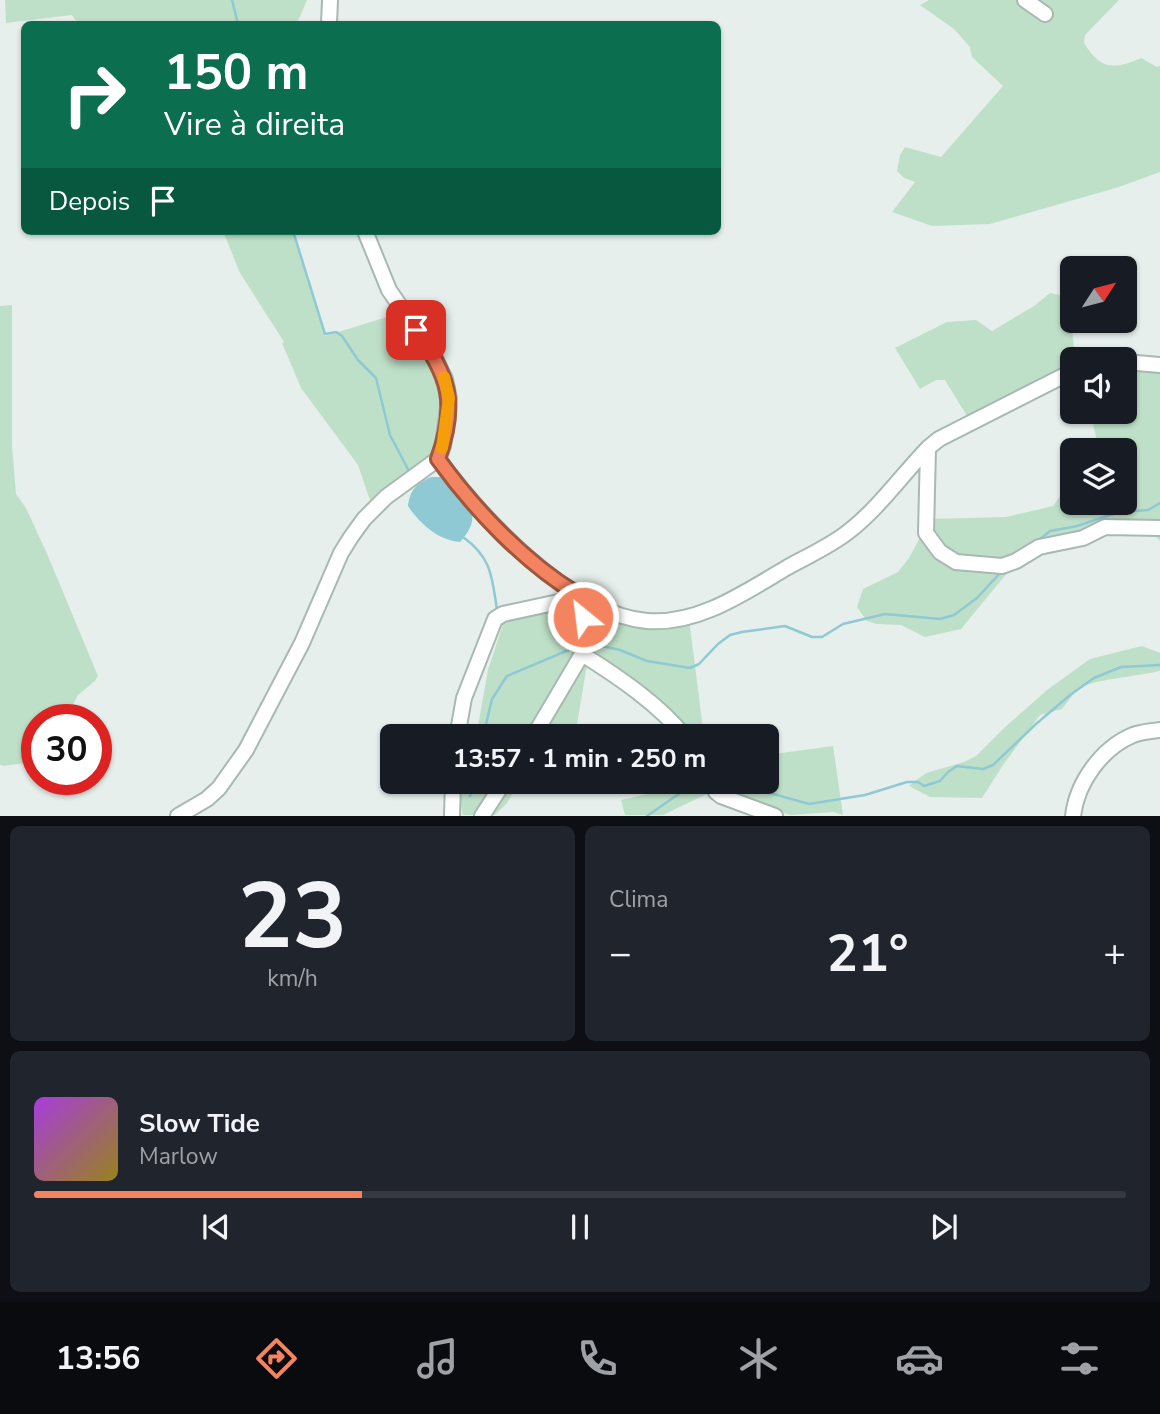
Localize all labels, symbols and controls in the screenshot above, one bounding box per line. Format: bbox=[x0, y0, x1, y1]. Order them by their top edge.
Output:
text: 150 m bbox=[164, 39, 308, 106]
icon: right bbox=[49, 49, 140, 140]
text: Vire à direita bbox=[164, 103, 345, 146]
icon: arrive bbox=[144, 182, 182, 220]
text: Depois bbox=[49, 184, 130, 219]
north arrow bbox=[1060, 256, 1138, 332]
map controls bbox=[1060, 256, 1137, 515]
pin bbox=[386, 300, 446, 360]
icon: arrive bbox=[397, 311, 435, 349]
button: sound bbox=[1060, 347, 1137, 424]
button: layers bbox=[1060, 438, 1137, 515]
position arrow bbox=[546, 580, 620, 654]
speed limit sign: 30 bbox=[21, 704, 112, 795]
text: 13:57 · 1 min · 250 m bbox=[453, 741, 706, 776]
text: 23 bbox=[238, 855, 347, 979]
text: Clima bbox=[609, 884, 669, 915]
text: 21° bbox=[826, 918, 909, 989]
text: − bbox=[609, 928, 632, 979]
text: + bbox=[1103, 928, 1126, 979]
text: km/h bbox=[267, 963, 318, 994]
text: Slow Tide bbox=[139, 1106, 260, 1141]
text: Marlow bbox=[139, 1141, 218, 1172]
icon: previous bbox=[197, 1208, 235, 1246]
icon: pause bbox=[561, 1208, 599, 1246]
icon: next bbox=[925, 1208, 963, 1246]
icon: directions bbox=[252, 1334, 301, 1383]
icon: music bbox=[413, 1334, 462, 1383]
icon: phone bbox=[573, 1334, 622, 1383]
icon: climate bbox=[734, 1334, 783, 1383]
icon: car bbox=[895, 1334, 944, 1383]
icon: filters bbox=[1055, 1334, 1104, 1383]
text: 13:56 bbox=[56, 1337, 141, 1380]

